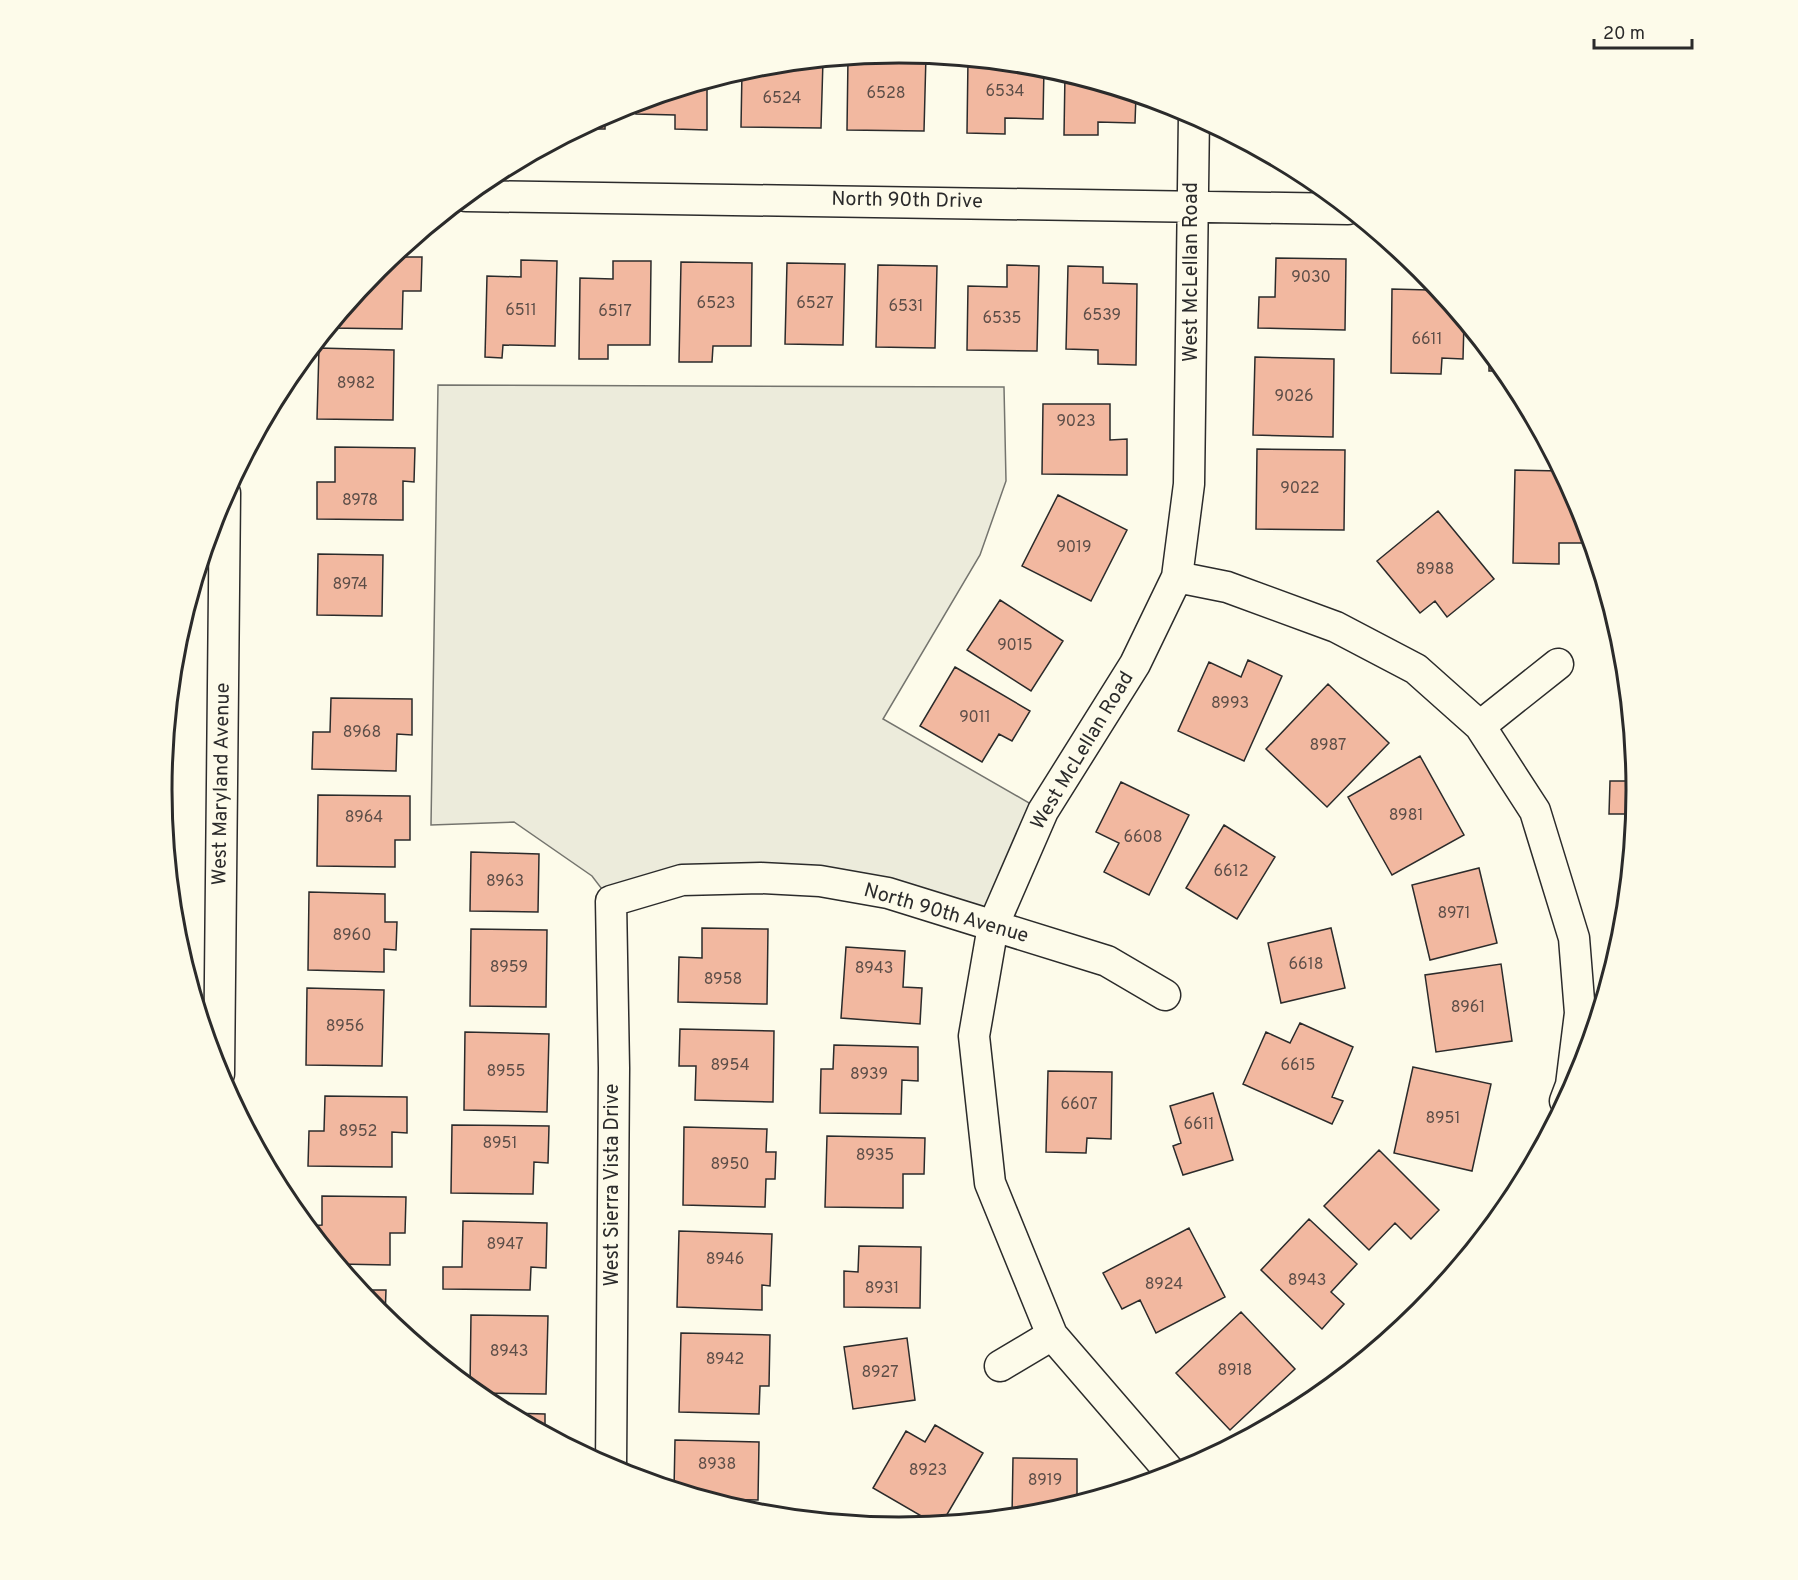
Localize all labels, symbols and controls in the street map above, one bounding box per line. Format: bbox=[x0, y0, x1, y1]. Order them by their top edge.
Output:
scale bar bbox=[1594, 12, 1692, 50]
text: 20 m bbox=[1603, 23, 1645, 46]
house number: 6534 bbox=[985, 82, 1025, 102]
house number: 6528 bbox=[867, 84, 905, 104]
house number: 6524 bbox=[763, 89, 802, 109]
street label: West McLellan Road bbox=[1179, 182, 1205, 362]
street label: North 90th Drive bbox=[831, 187, 983, 215]
house number: 9030 bbox=[1291, 268, 1331, 288]
house number: 6523 bbox=[697, 294, 735, 314]
house number: 6527 bbox=[796, 294, 834, 314]
house number: 6531 bbox=[888, 297, 924, 317]
house number: 6511 bbox=[505, 301, 537, 321]
house number: 6517 bbox=[598, 302, 632, 322]
house number: 6539 bbox=[1083, 306, 1121, 326]
house number: 6535 bbox=[982, 309, 1022, 329]
house number: 6611 bbox=[1411, 330, 1443, 350]
house number: 8982 bbox=[337, 374, 375, 394]
house number: 9026 bbox=[1274, 387, 1314, 407]
house number: 9023 bbox=[1056, 412, 1096, 432]
house number: 9022 bbox=[1280, 479, 1320, 499]
house number: 8978 bbox=[342, 491, 378, 511]
house number: 9019 bbox=[1056, 538, 1092, 558]
house number: 8988 bbox=[1416, 560, 1454, 580]
house number: 8974 bbox=[332, 575, 368, 595]
house number: 9015 bbox=[997, 636, 1033, 656]
street label: West McLellan Road bbox=[1026, 667, 1140, 835]
street label: West Maryland Avenue bbox=[207, 682, 237, 886]
house number: 8993 bbox=[1211, 694, 1249, 714]
house number: 9011 bbox=[959, 708, 991, 728]
house number: 8968 bbox=[343, 723, 381, 743]
house number: 8987 bbox=[1310, 736, 1346, 756]
house number: 8981 bbox=[1389, 806, 1423, 826]
house number: 8964 bbox=[345, 808, 383, 828]
house number: 6608 bbox=[1123, 828, 1163, 848]
house number: 6612 bbox=[1214, 862, 1248, 882]
house number: 8963 bbox=[486, 872, 524, 892]
street label: North 90th Avenue bbox=[861, 878, 1031, 950]
house number: 8971 bbox=[1437, 904, 1471, 924]
house number: 8960 bbox=[333, 926, 371, 946]
house number: 6618 bbox=[1289, 955, 1323, 975]
house number: 8959 bbox=[490, 958, 528, 978]
house number: 8943 bbox=[855, 959, 893, 979]
house number: 8958 bbox=[704, 970, 742, 990]
house number: 8961 bbox=[1451, 998, 1485, 1018]
house number: 8956 bbox=[326, 1017, 364, 1037]
house number: 8954 bbox=[710, 1056, 750, 1076]
house number: 6615 bbox=[1280, 1056, 1316, 1076]
house number: 8955 bbox=[487, 1062, 525, 1082]
house number: 8939 bbox=[850, 1065, 888, 1085]
street label: West Sierra Vista Drive bbox=[600, 1083, 626, 1287]
house number: 6607 bbox=[1060, 1095, 1098, 1115]
house number: 8951 bbox=[1426, 1109, 1460, 1129]
house number: 6611 bbox=[1183, 1115, 1215, 1135]
house number: 8952 bbox=[339, 1122, 377, 1142]
house number: 8951 bbox=[483, 1134, 517, 1154]
house number: 8935 bbox=[856, 1146, 894, 1166]
house number: 8950 bbox=[710, 1155, 750, 1175]
house number: 8947 bbox=[486, 1235, 524, 1255]
house number: 8946 bbox=[706, 1250, 744, 1270]
house number: 8943 bbox=[1288, 1271, 1326, 1291]
house number: 8924 bbox=[1145, 1275, 1183, 1295]
house number: 8931 bbox=[865, 1279, 899, 1299]
house number: 8943 bbox=[490, 1342, 528, 1362]
house number: 8942 bbox=[706, 1350, 744, 1370]
house number: 8918 bbox=[1218, 1361, 1252, 1381]
house number: 8927 bbox=[862, 1363, 899, 1383]
house number: 8938 bbox=[698, 1455, 736, 1475]
house number: 8923 bbox=[909, 1461, 947, 1481]
house number: 8919 bbox=[1028, 1471, 1062, 1491]

